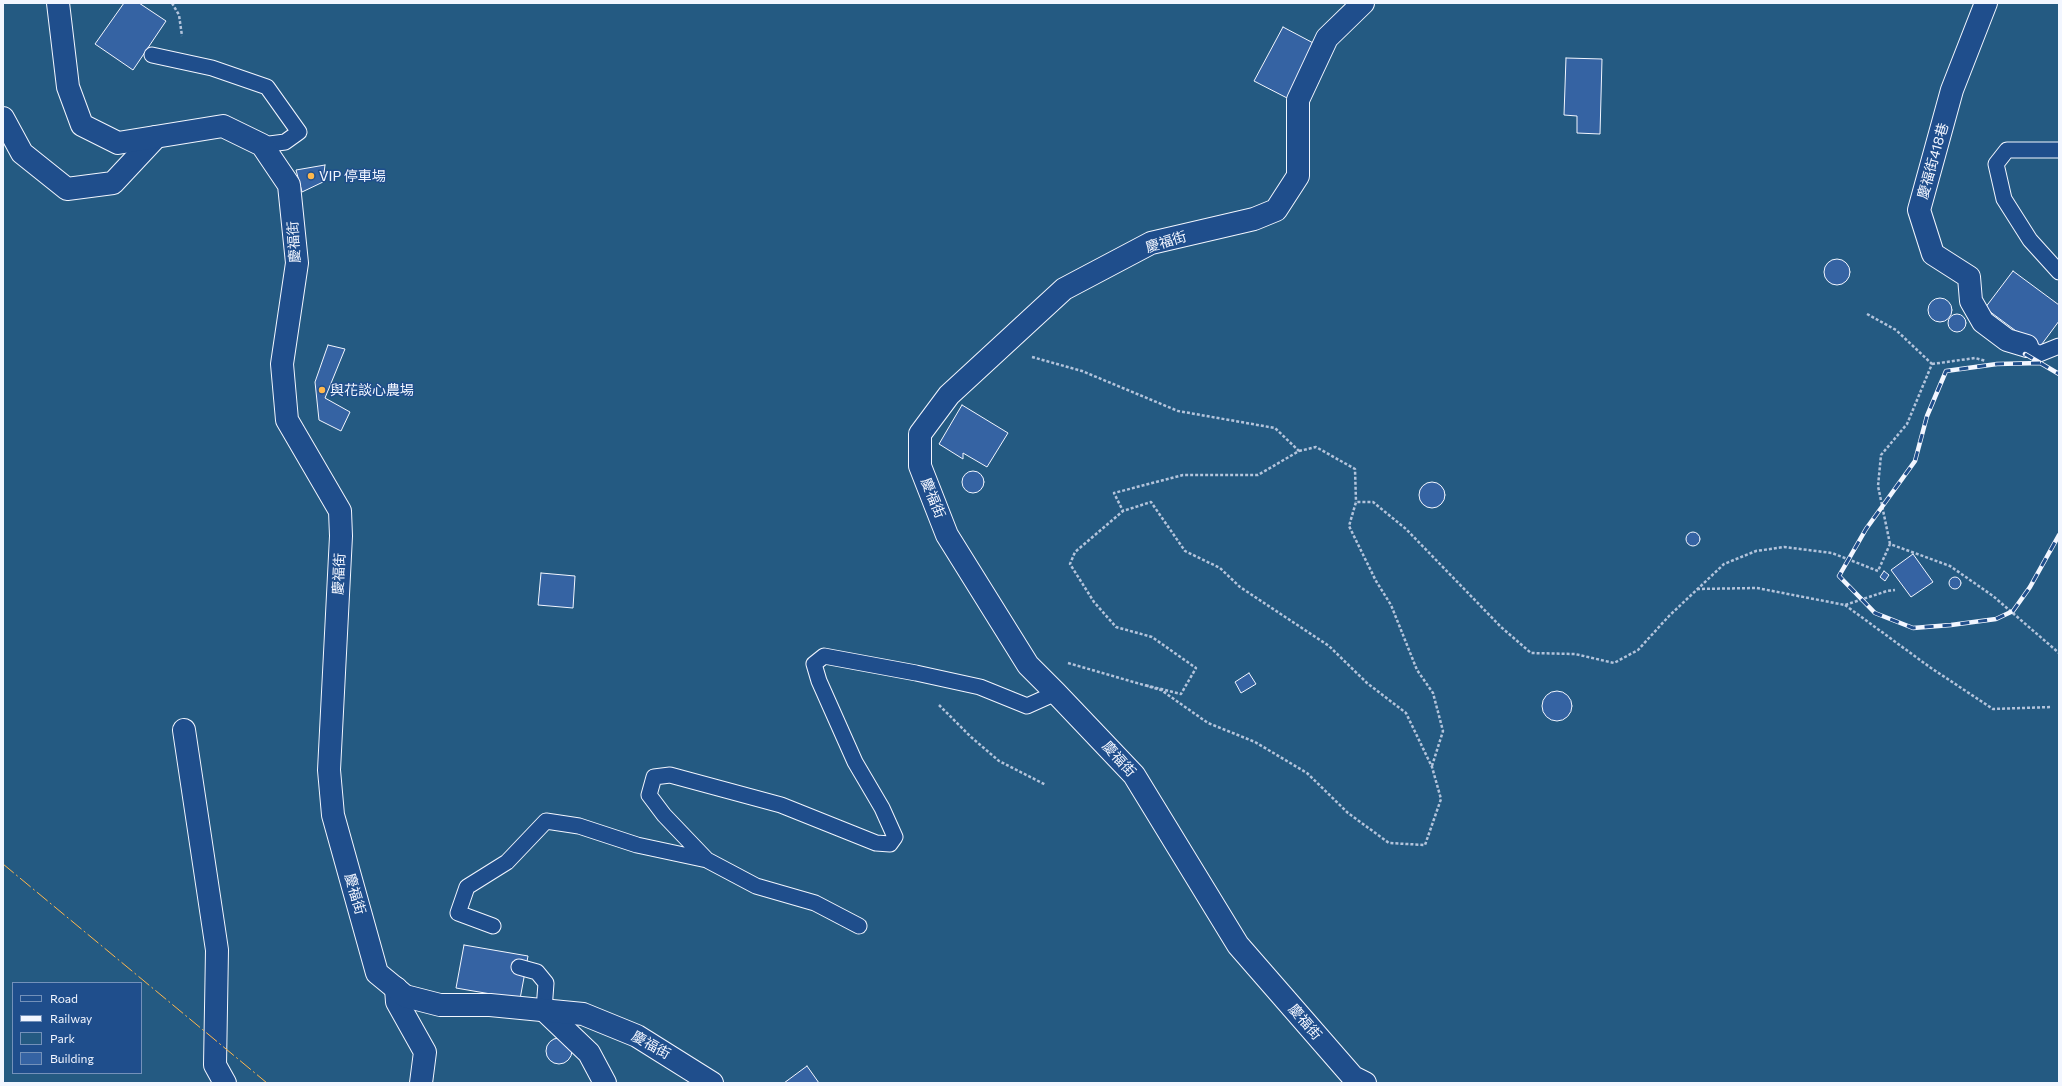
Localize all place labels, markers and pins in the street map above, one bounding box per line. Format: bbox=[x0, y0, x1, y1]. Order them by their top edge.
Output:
place label: VIP 停車場 bbox=[319, 168, 386, 184]
marker: VIP 停車場 bbox=[306, 171, 316, 181]
place label: 與花談心農場 bbox=[330, 382, 414, 398]
marker: 與花談心農場 bbox=[317, 385, 327, 395]

